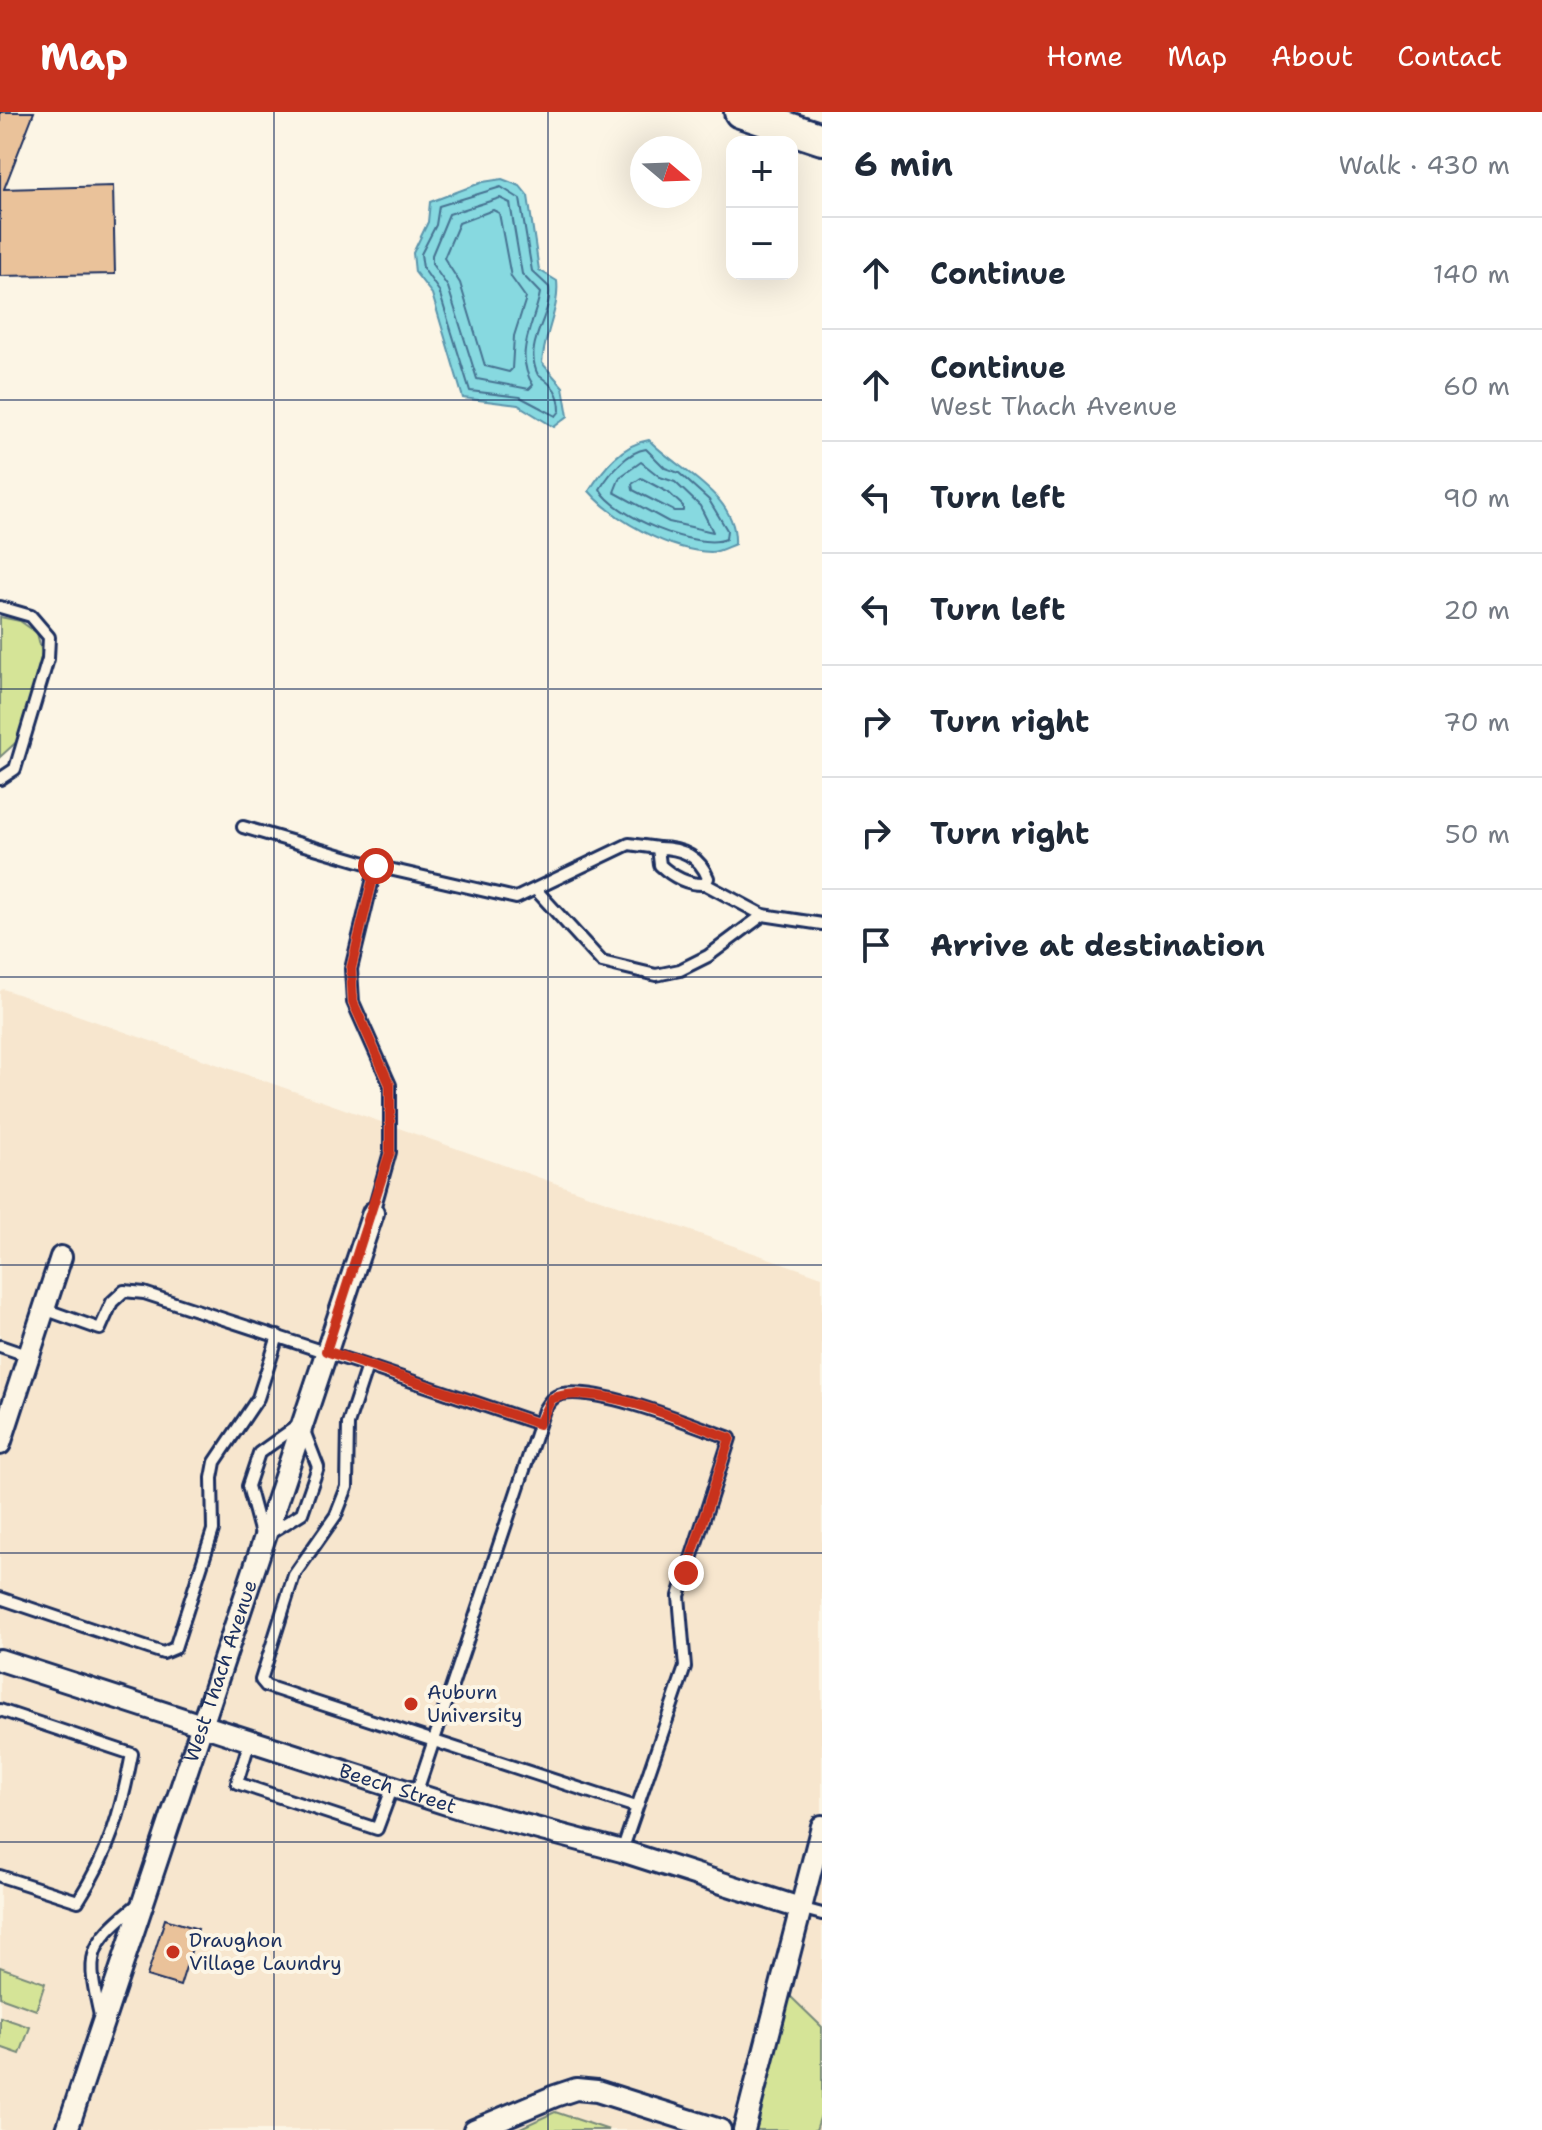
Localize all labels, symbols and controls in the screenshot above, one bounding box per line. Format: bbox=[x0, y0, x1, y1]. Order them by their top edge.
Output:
text: Map bbox=[40, 31, 128, 82]
text: Home bbox=[1046, 37, 1123, 75]
text: Map bbox=[1167, 37, 1227, 75]
text: About bbox=[1271, 37, 1353, 75]
text: Contact bbox=[1397, 37, 1502, 75]
north arrow bbox=[630, 136, 702, 208]
map controls bbox=[726, 136, 798, 280]
button: + bbox=[726, 136, 798, 208]
text: 6 min bbox=[854, 141, 953, 187]
text: Walk · 430 m bbox=[1338, 147, 1510, 182]
button: − bbox=[726, 208, 798, 280]
icon: ahead bbox=[854, 251, 898, 295]
text: Continue bbox=[930, 253, 1066, 294]
text: 140 m bbox=[1433, 256, 1510, 291]
text: Continue bbox=[930, 347, 1066, 388]
icon: ahead bbox=[854, 363, 898, 407]
text: 60 m bbox=[1443, 368, 1510, 403]
text: West Thach Avenue bbox=[930, 388, 1177, 423]
icon: left bbox=[854, 475, 898, 519]
text: Turn left bbox=[930, 477, 1065, 518]
text: 90 m bbox=[1443, 480, 1510, 515]
icon: left bbox=[854, 587, 898, 631]
text: Turn left bbox=[930, 589, 1065, 630]
text: 20 m bbox=[1443, 592, 1510, 627]
icon: right bbox=[854, 699, 898, 743]
text: Turn right bbox=[930, 701, 1089, 742]
text: 70 m bbox=[1443, 704, 1510, 739]
icon: right bbox=[854, 811, 898, 855]
text: Turn right bbox=[930, 813, 1089, 854]
text: 50 m bbox=[1445, 816, 1510, 851]
route start bbox=[358, 848, 394, 884]
icon: arrive bbox=[854, 923, 898, 967]
text: Arrive at destination bbox=[930, 925, 1265, 966]
route end bbox=[668, 1555, 704, 1591]
street label: West Thach Avenue bbox=[178, 1576, 263, 1765]
place label: Auburn University bbox=[427, 1679, 523, 1728]
marker: Auburn University bbox=[402, 1695, 420, 1713]
street label: Beech Street bbox=[336, 1757, 460, 1819]
place label: Draughon Village Laundry bbox=[189, 1927, 342, 1976]
marker: Draughon Village Laundry bbox=[164, 1943, 182, 1961]

